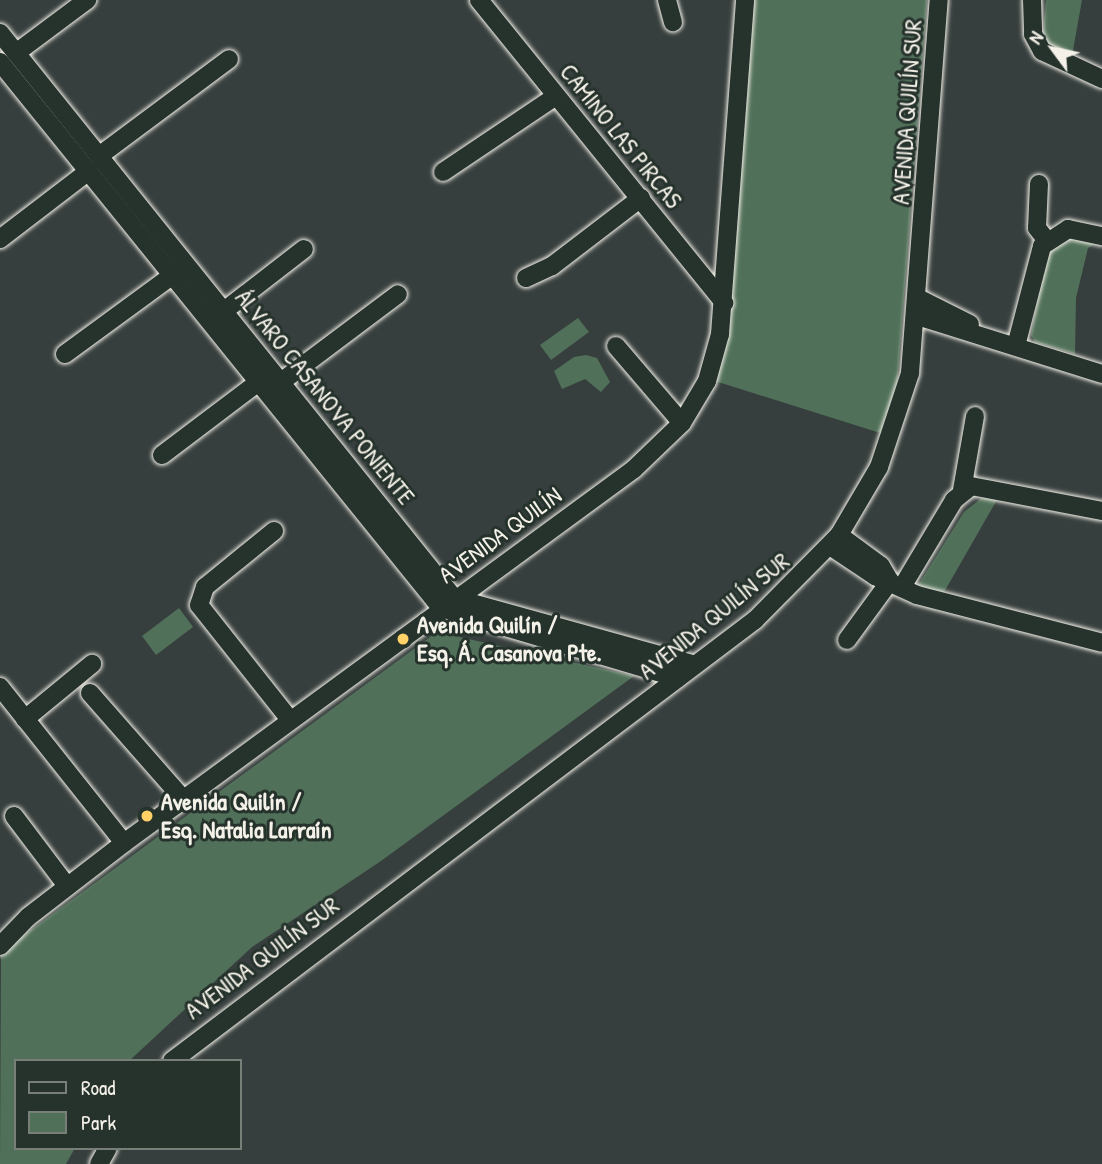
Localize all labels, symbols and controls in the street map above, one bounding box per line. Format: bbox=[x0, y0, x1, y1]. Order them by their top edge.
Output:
north arrow bbox=[1018, 14, 1088, 84]
street label: AVENIDA QUILÍN SUR bbox=[886, 19, 928, 205]
text: N bbox=[1022, 26, 1049, 49]
street label: CAMINO LAS PIRCAS bbox=[554, 58, 688, 214]
street label: ÁLVARO CASANOVA PONIENTE bbox=[229, 284, 421, 510]
street label: AVENIDA QUILÍN bbox=[433, 481, 567, 589]
street label: AVENIDA QUILÍN SUR bbox=[633, 546, 795, 686]
place label: Avenida Quilín / Esq. Á. Casanova Pte. bbox=[417, 611, 602, 667]
marker: Avenida Quilín / Esq. Á. Casanova Pte. bbox=[395, 631, 411, 647]
place label: Avenida Quilín / Esq. Natalia Larraín bbox=[161, 788, 332, 844]
marker: Avenida Quilín / Esq. Natalia Larraín bbox=[139, 808, 155, 824]
street label: AVENIDA QUILÍN SUR bbox=[179, 891, 345, 1025]
legend bbox=[14, 1059, 242, 1150]
text: Road bbox=[81, 1073, 115, 1102]
text: Park bbox=[81, 1108, 116, 1137]

